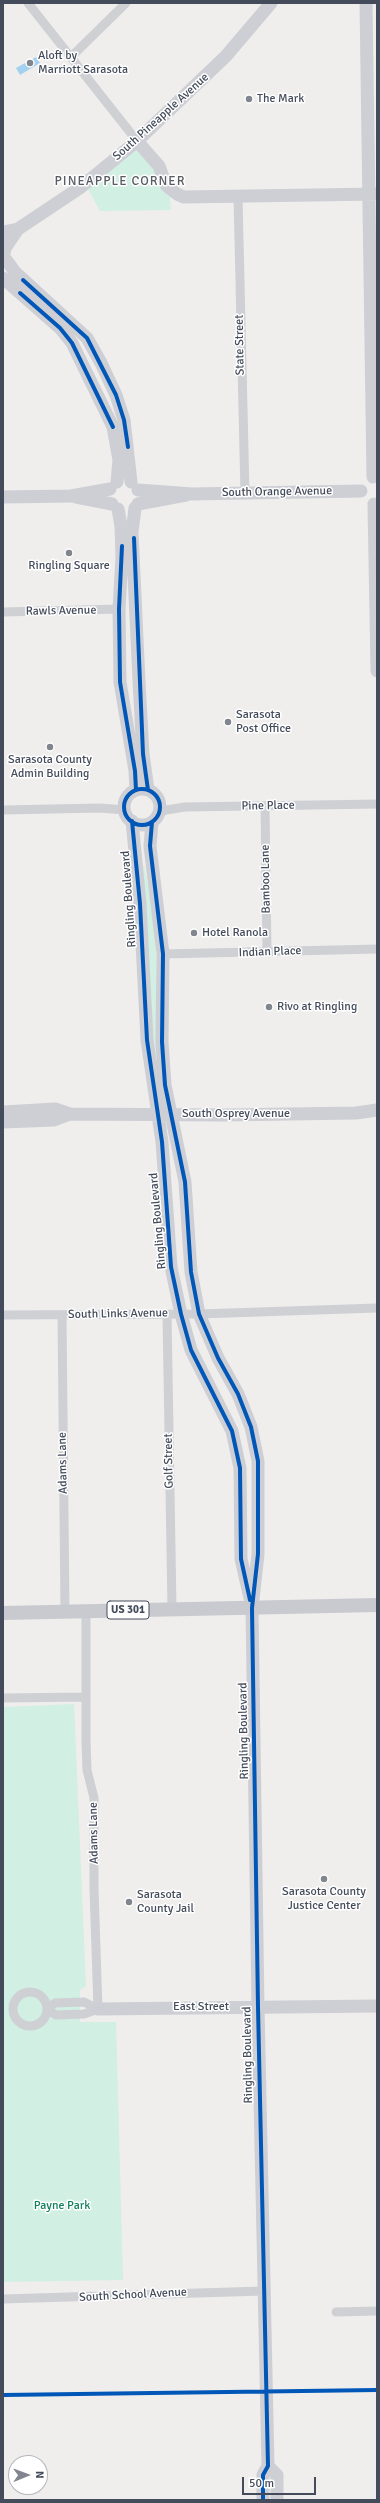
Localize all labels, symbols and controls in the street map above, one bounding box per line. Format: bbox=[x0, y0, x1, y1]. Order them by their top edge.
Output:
place label: Aloft by Marriott Sarasota bbox=[38, 49, 128, 77]
marker: Aloft by Marriott Sarasota bbox=[25, 58, 35, 68]
street label: South Pineapple Avenue bbox=[110, 70, 212, 164]
place label: The Mark bbox=[257, 92, 304, 106]
marker: The Mark bbox=[244, 94, 254, 104]
district label: PINEAPPLE CORNER bbox=[54, 174, 186, 190]
street label: State Street bbox=[232, 314, 248, 376]
street label: South Orange Avenue bbox=[222, 484, 332, 500]
marker: Ringling Square bbox=[64, 548, 74, 558]
place label: Ringling Square bbox=[28, 559, 110, 573]
street label: Rawls Avenue bbox=[26, 603, 96, 619]
place label: Sarasota Post Office bbox=[236, 708, 291, 736]
marker: Sarasota Post Office bbox=[223, 717, 233, 727]
marker: Sarasota County Admin Building bbox=[45, 742, 55, 752]
place label: Sarasota County Admin Building bbox=[8, 753, 92, 781]
street label: Pine Place bbox=[241, 798, 295, 814]
street label: Bamboo Lane bbox=[258, 844, 274, 914]
street label: Ringling Boulevard bbox=[118, 850, 140, 948]
place label: Hotel Ranola bbox=[202, 926, 268, 940]
marker: Hotel Ranola bbox=[189, 928, 199, 938]
street label: Indian Place bbox=[238, 944, 302, 960]
place label: Rivo at Ringling bbox=[277, 1000, 357, 1014]
marker: Rivo at Ringling bbox=[264, 1002, 274, 1012]
street label: South Osprey Avenue bbox=[182, 1107, 290, 1121]
street label: Ringling Boulevard bbox=[147, 1172, 169, 1270]
street label: South Links Avenue bbox=[68, 1306, 168, 1322]
street label: Adams Lane bbox=[55, 1432, 71, 1494]
street label: Golf Street bbox=[161, 1433, 177, 1489]
road number: US 301 bbox=[107, 1601, 149, 1619]
street label: Ringling Boulevard bbox=[236, 1682, 252, 1780]
street label: Adams Lane bbox=[86, 1802, 102, 1864]
marker: Sarasota County Justice Center bbox=[319, 1874, 329, 1884]
place label: Sarasota County Justice Center bbox=[282, 1885, 366, 1913]
place label: Sarasota County Jail bbox=[137, 1888, 194, 1916]
marker: Sarasota County Jail bbox=[124, 1897, 134, 1907]
street label: East Street bbox=[173, 2000, 229, 2014]
street label: Ringling Boulevard bbox=[240, 2006, 256, 2104]
park label: Payne Park bbox=[34, 2199, 90, 2213]
street label: South School Avenue bbox=[79, 2285, 187, 2305]
north arrow bbox=[8, 2455, 48, 2495]
scale bar bbox=[244, 2469, 318, 2495]
text: N bbox=[33, 2471, 46, 2479]
text: 50 m bbox=[249, 2476, 274, 2491]

